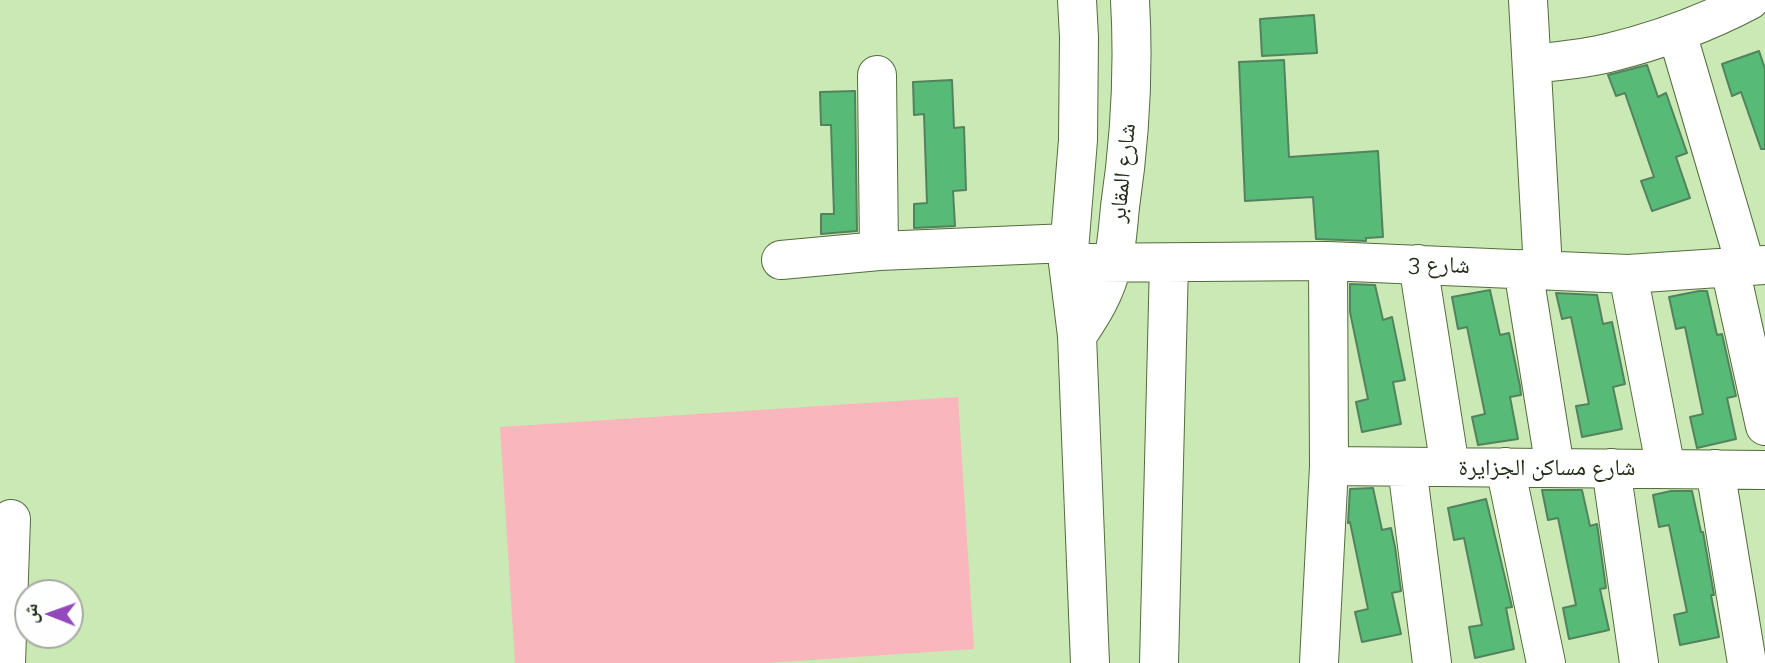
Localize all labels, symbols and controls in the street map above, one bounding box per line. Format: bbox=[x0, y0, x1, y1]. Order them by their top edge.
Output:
street label: شارع المقابر bbox=[1104, 122, 1142, 224]
street label: شارع 3 bbox=[1408, 250, 1470, 280]
street label: شارع مساكن الجزايرة bbox=[1458, 454, 1636, 482]
north arrow bbox=[14, 579, 84, 649]
text: ش bbox=[19, 603, 41, 624]

